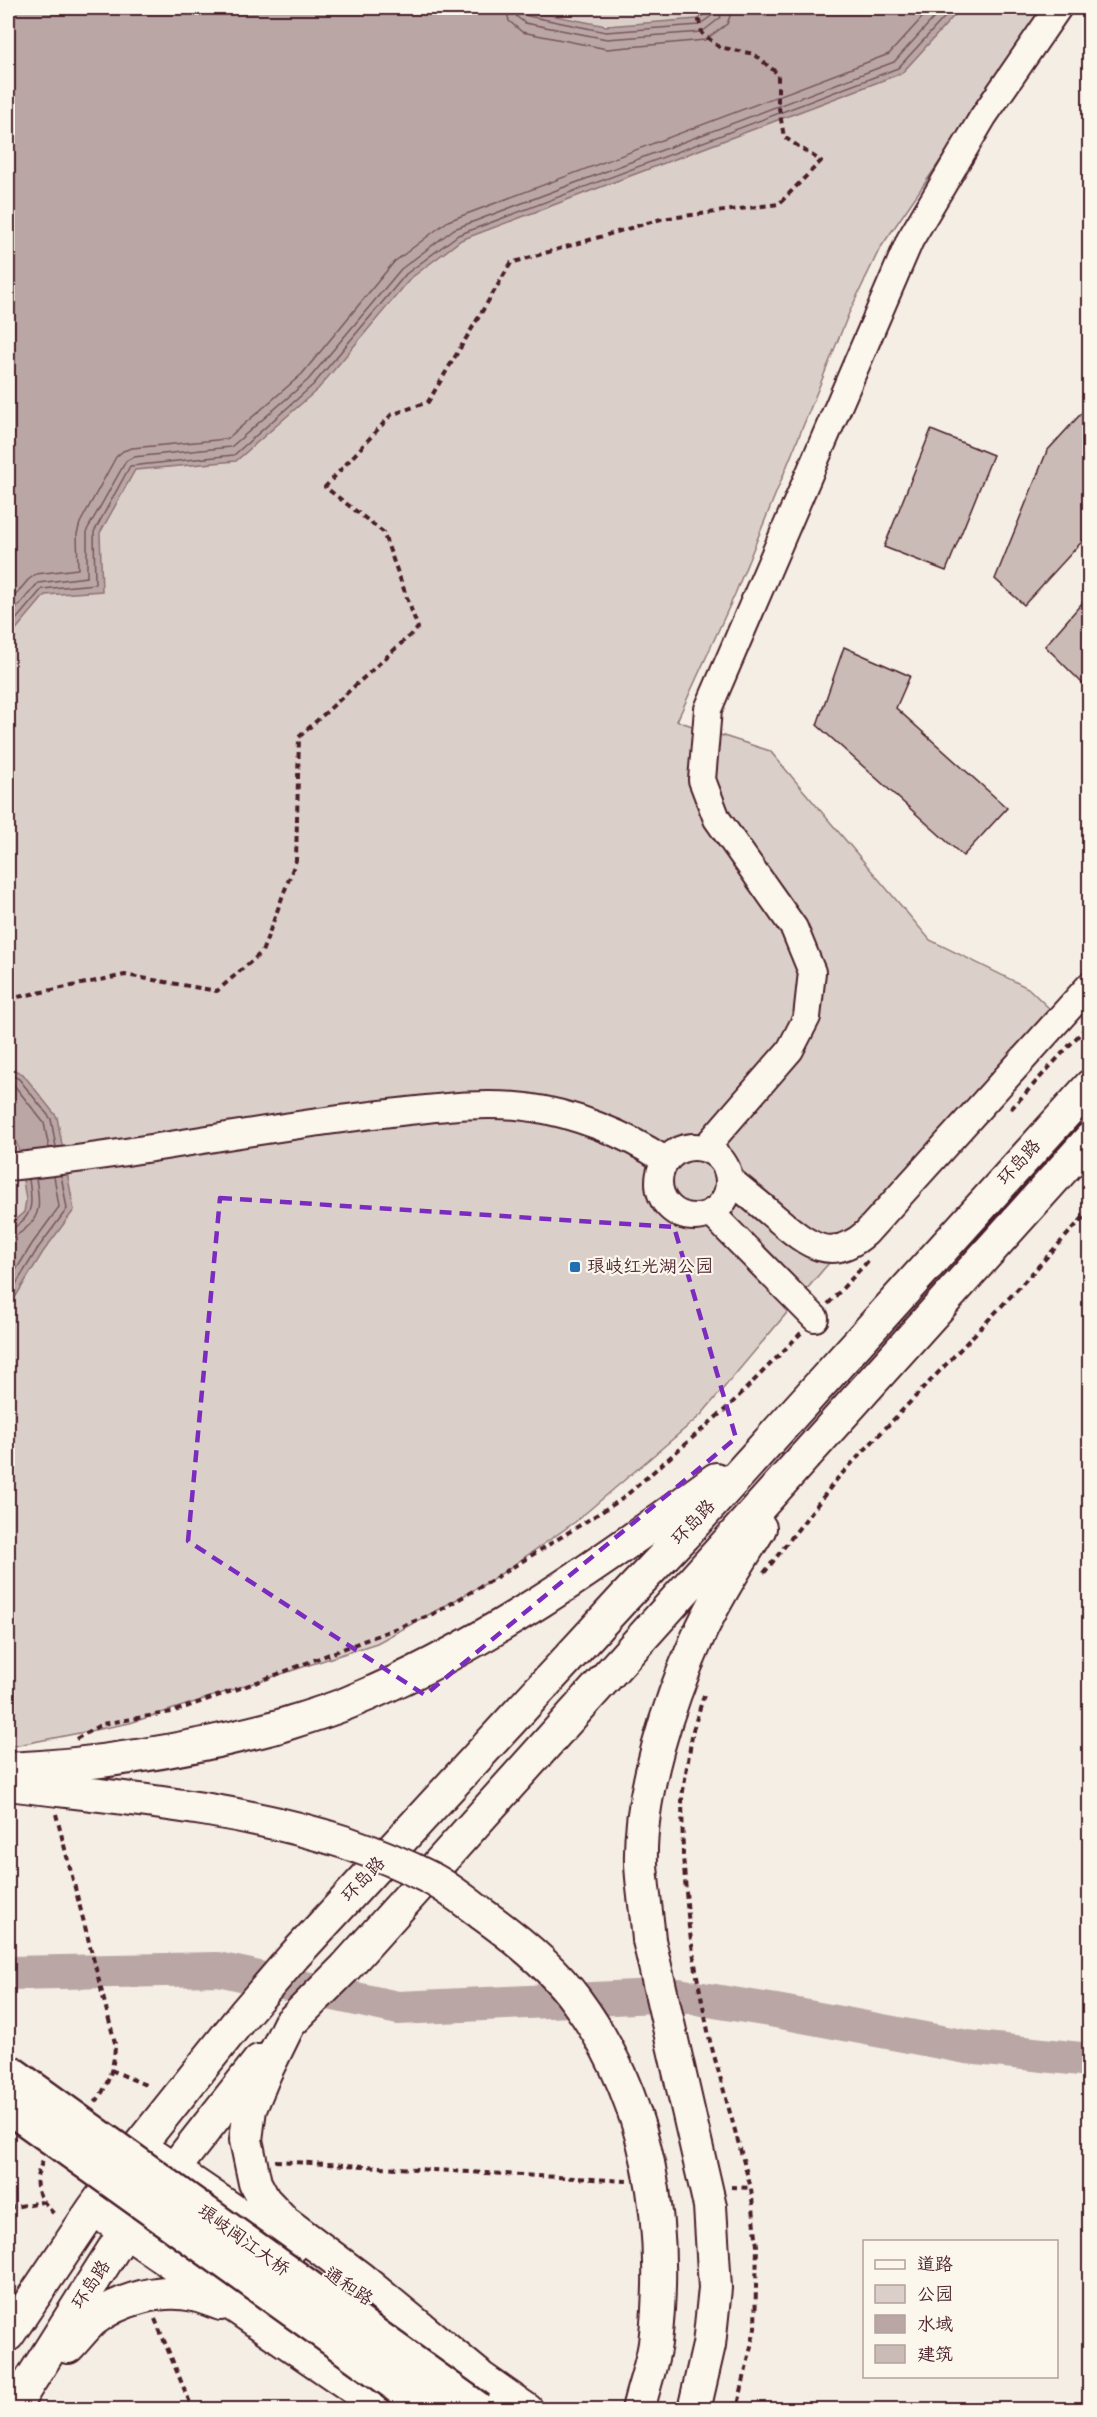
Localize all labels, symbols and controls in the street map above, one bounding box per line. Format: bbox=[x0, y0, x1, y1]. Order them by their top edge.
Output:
street label: 环岛路 bbox=[991, 1133, 1049, 1193]
place label: 琅岐红光湖公园 bbox=[587, 1253, 713, 1282]
marker: 琅岐红光湖公园 bbox=[568, 1260, 582, 1274]
street label: 环岛路 bbox=[665, 1493, 723, 1553]
street label: 环岛路 bbox=[335, 1850, 393, 1910]
street label: 琅岐闽江大桥 bbox=[191, 2198, 295, 2284]
legend bbox=[863, 2240, 1058, 2378]
text: 道路 bbox=[917, 2251, 953, 2280]
street label: 环岛路 bbox=[65, 2254, 119, 2316]
street label: 通和路 bbox=[318, 2260, 378, 2314]
text: 公园 bbox=[917, 2281, 953, 2310]
text: 水域 bbox=[917, 2311, 953, 2340]
text: 建筑 bbox=[917, 2341, 953, 2370]

